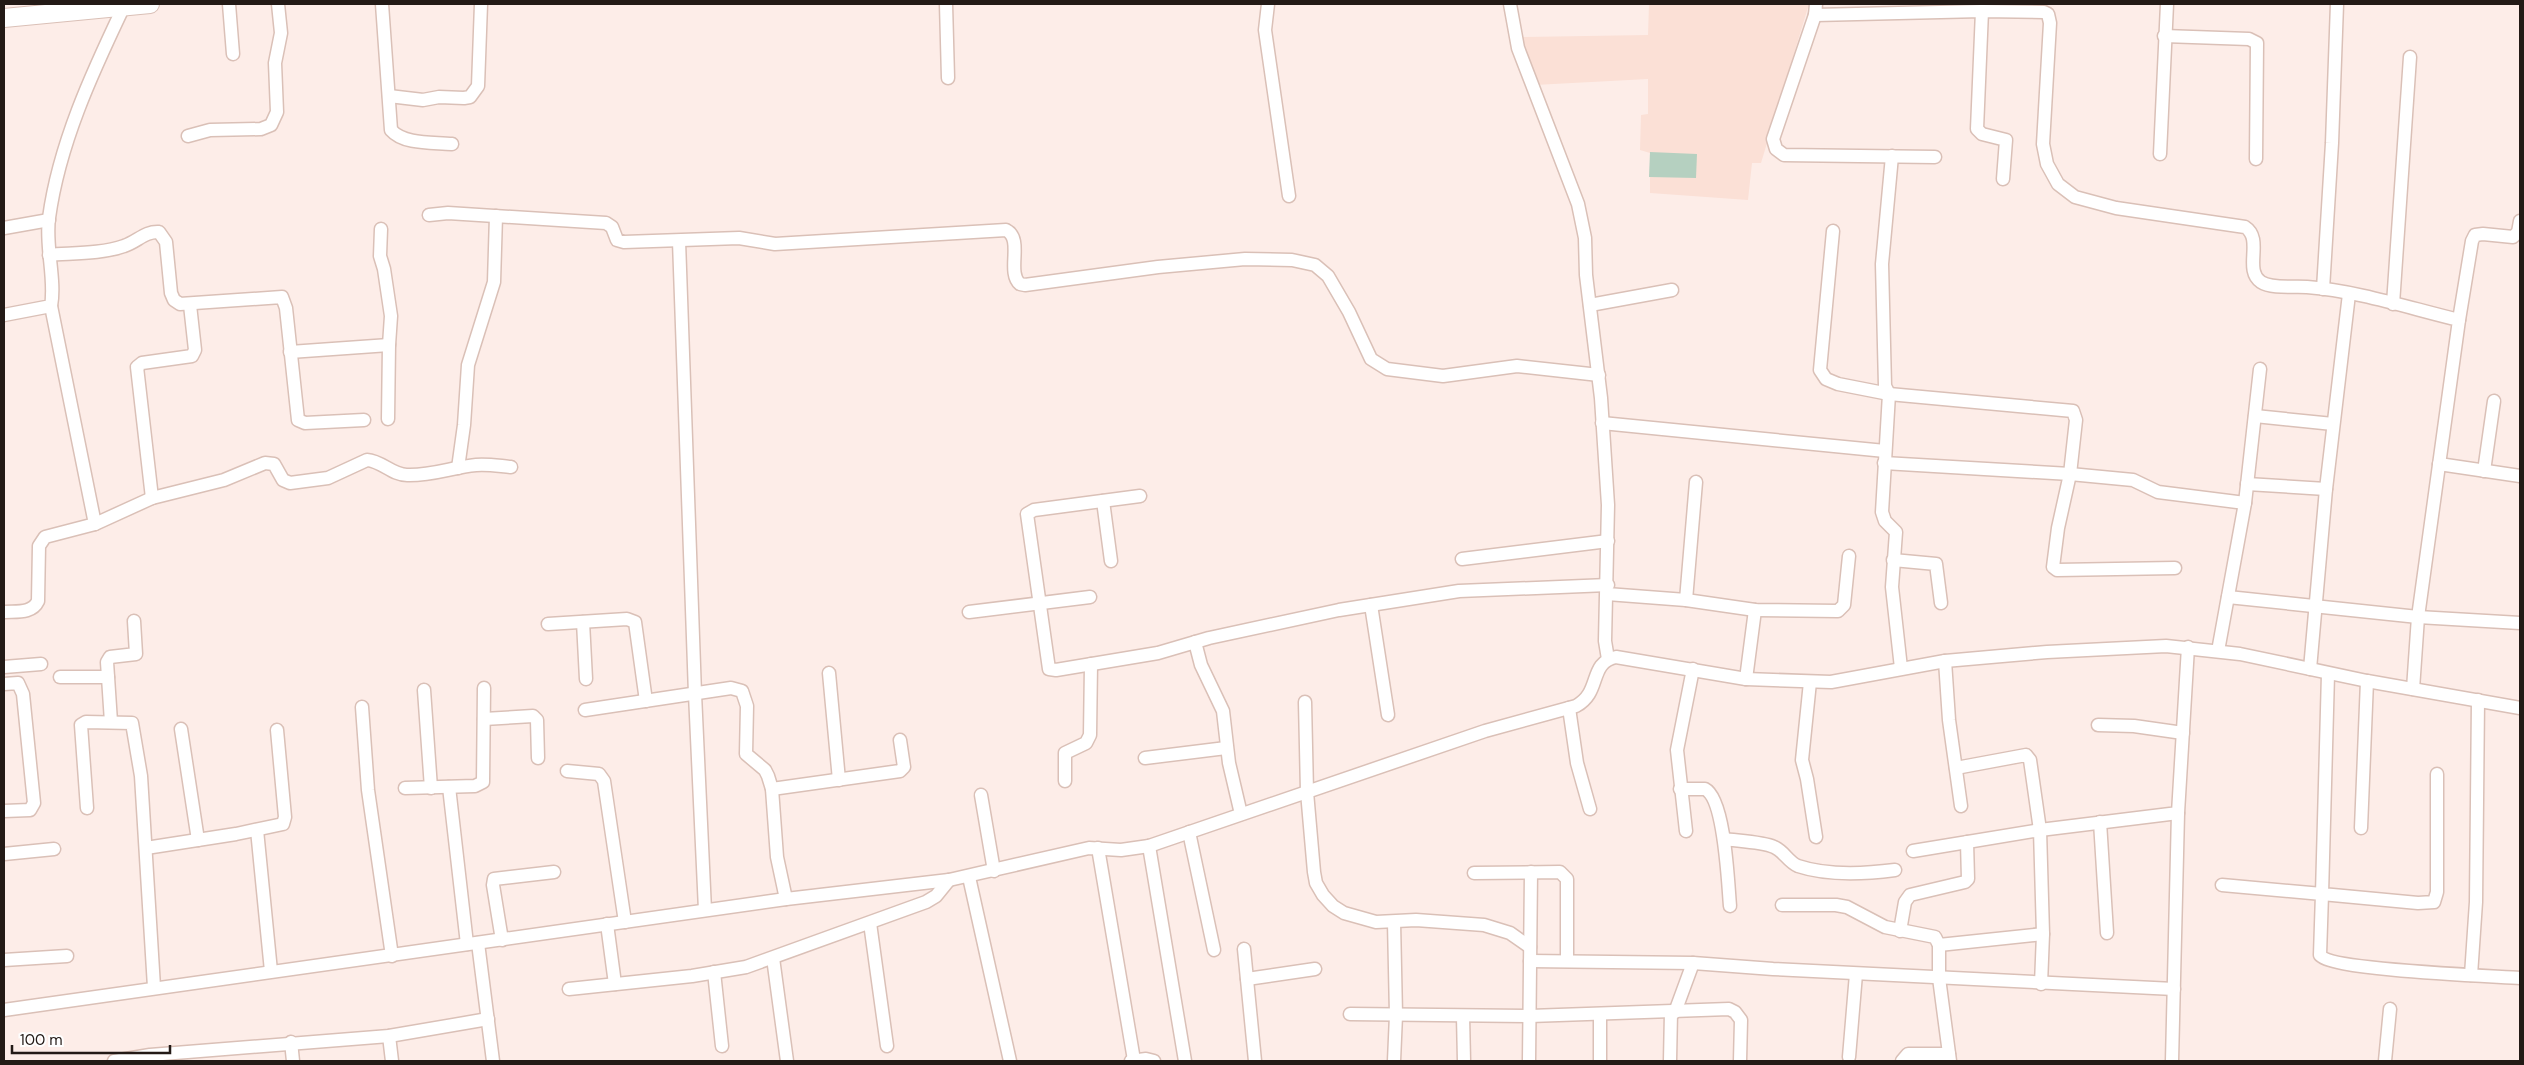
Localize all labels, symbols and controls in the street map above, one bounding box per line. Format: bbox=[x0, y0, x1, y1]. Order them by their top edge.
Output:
scale bar bbox=[12, 1022, 170, 1054]
text: 100 m bbox=[20, 1030, 63, 1050]

